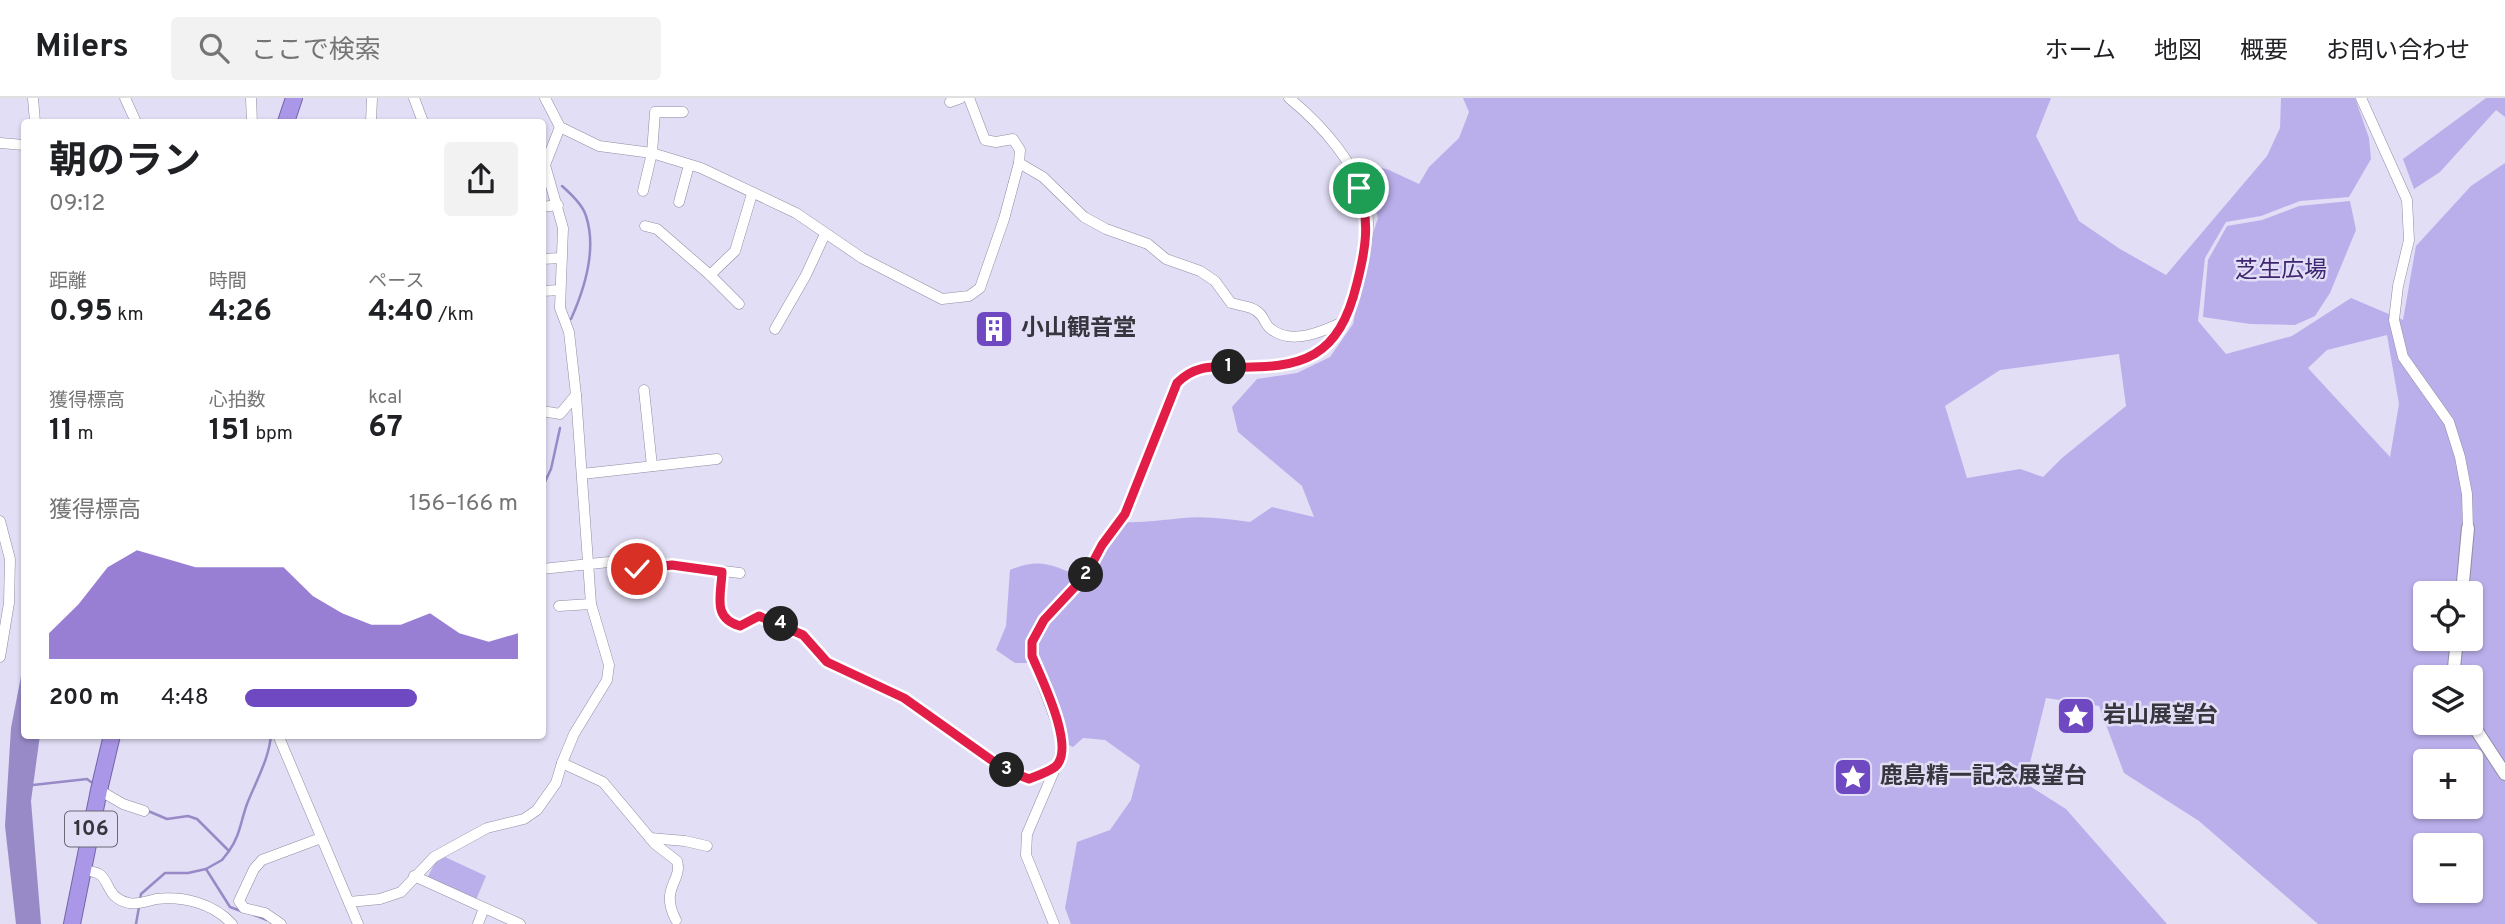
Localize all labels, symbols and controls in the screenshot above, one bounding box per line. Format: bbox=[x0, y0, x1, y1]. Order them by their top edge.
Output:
search box bbox=[171, 17, 661, 80]
text: Milers bbox=[35, 27, 129, 69]
icon: search bbox=[195, 29, 233, 67]
text: ここで検索 bbox=[251, 35, 381, 68]
text: ホーム bbox=[2045, 37, 2116, 67]
text: 地図 bbox=[2154, 37, 2202, 67]
text: 概要 bbox=[2240, 37, 2288, 67]
text: お問い合わせ bbox=[2326, 37, 2470, 67]
text: 朝のラン bbox=[49, 139, 201, 188]
button: share bbox=[444, 142, 518, 216]
pin bbox=[1329, 158, 1389, 218]
icon: arrive bbox=[1340, 169, 1378, 207]
text: 09:12 bbox=[49, 190, 105, 219]
park label: 芝生広場 bbox=[2235, 257, 2327, 286]
text: 距離 bbox=[49, 270, 87, 294]
text: 時間 bbox=[209, 270, 247, 294]
text: ペース bbox=[368, 270, 424, 294]
text: 0.95 bbox=[49, 294, 113, 331]
text: 4:26 bbox=[209, 294, 272, 331]
text: 4:40 bbox=[368, 294, 434, 331]
text: km bbox=[113, 303, 144, 327]
text: /km bbox=[434, 303, 474, 327]
building icon: 小山観音堂 bbox=[973, 308, 1015, 350]
place label: 小山観音堂 bbox=[1021, 315, 1136, 344]
pin: 1 bbox=[1212, 350, 1246, 384]
text: 1 bbox=[1225, 354, 1232, 378]
text: kcal bbox=[368, 386, 402, 410]
text: 獲得標高 bbox=[49, 389, 125, 413]
text: 心拍数 bbox=[209, 389, 266, 413]
text: 67 bbox=[368, 410, 403, 447]
text: 11 bbox=[49, 413, 73, 450]
text: 151 bbox=[209, 413, 251, 450]
text: m bbox=[73, 422, 94, 446]
text: bpm bbox=[251, 422, 293, 446]
text: 156–166 m bbox=[409, 490, 518, 519]
text: 獲得標高 bbox=[49, 497, 141, 526]
pin bbox=[607, 539, 667, 599]
icon: check bbox=[618, 550, 656, 588]
pin: 2 bbox=[1068, 558, 1104, 592]
text: 2 bbox=[1080, 562, 1091, 586]
map controls bbox=[2413, 581, 2483, 903]
button: locate bbox=[2413, 581, 2483, 651]
pin: 4 bbox=[764, 606, 798, 642]
text: 4 bbox=[774, 611, 787, 635]
button: layers bbox=[2413, 665, 2483, 735]
text: 200 m bbox=[49, 684, 119, 713]
text: 4:48 bbox=[161, 684, 209, 713]
place icon: 岩山展望台 bbox=[2055, 695, 2097, 737]
place label: 岩山展望台 bbox=[2103, 702, 2218, 731]
button: + bbox=[2413, 749, 2483, 819]
pin: 3 bbox=[990, 752, 1024, 788]
place icon: 鹿島精一記念展望台 bbox=[1832, 756, 1874, 798]
text: 3 bbox=[1001, 757, 1012, 781]
place label: 鹿島精一記念展望台 bbox=[1880, 763, 2087, 792]
road number: 106 bbox=[65, 812, 117, 846]
button: − bbox=[2413, 833, 2483, 903]

